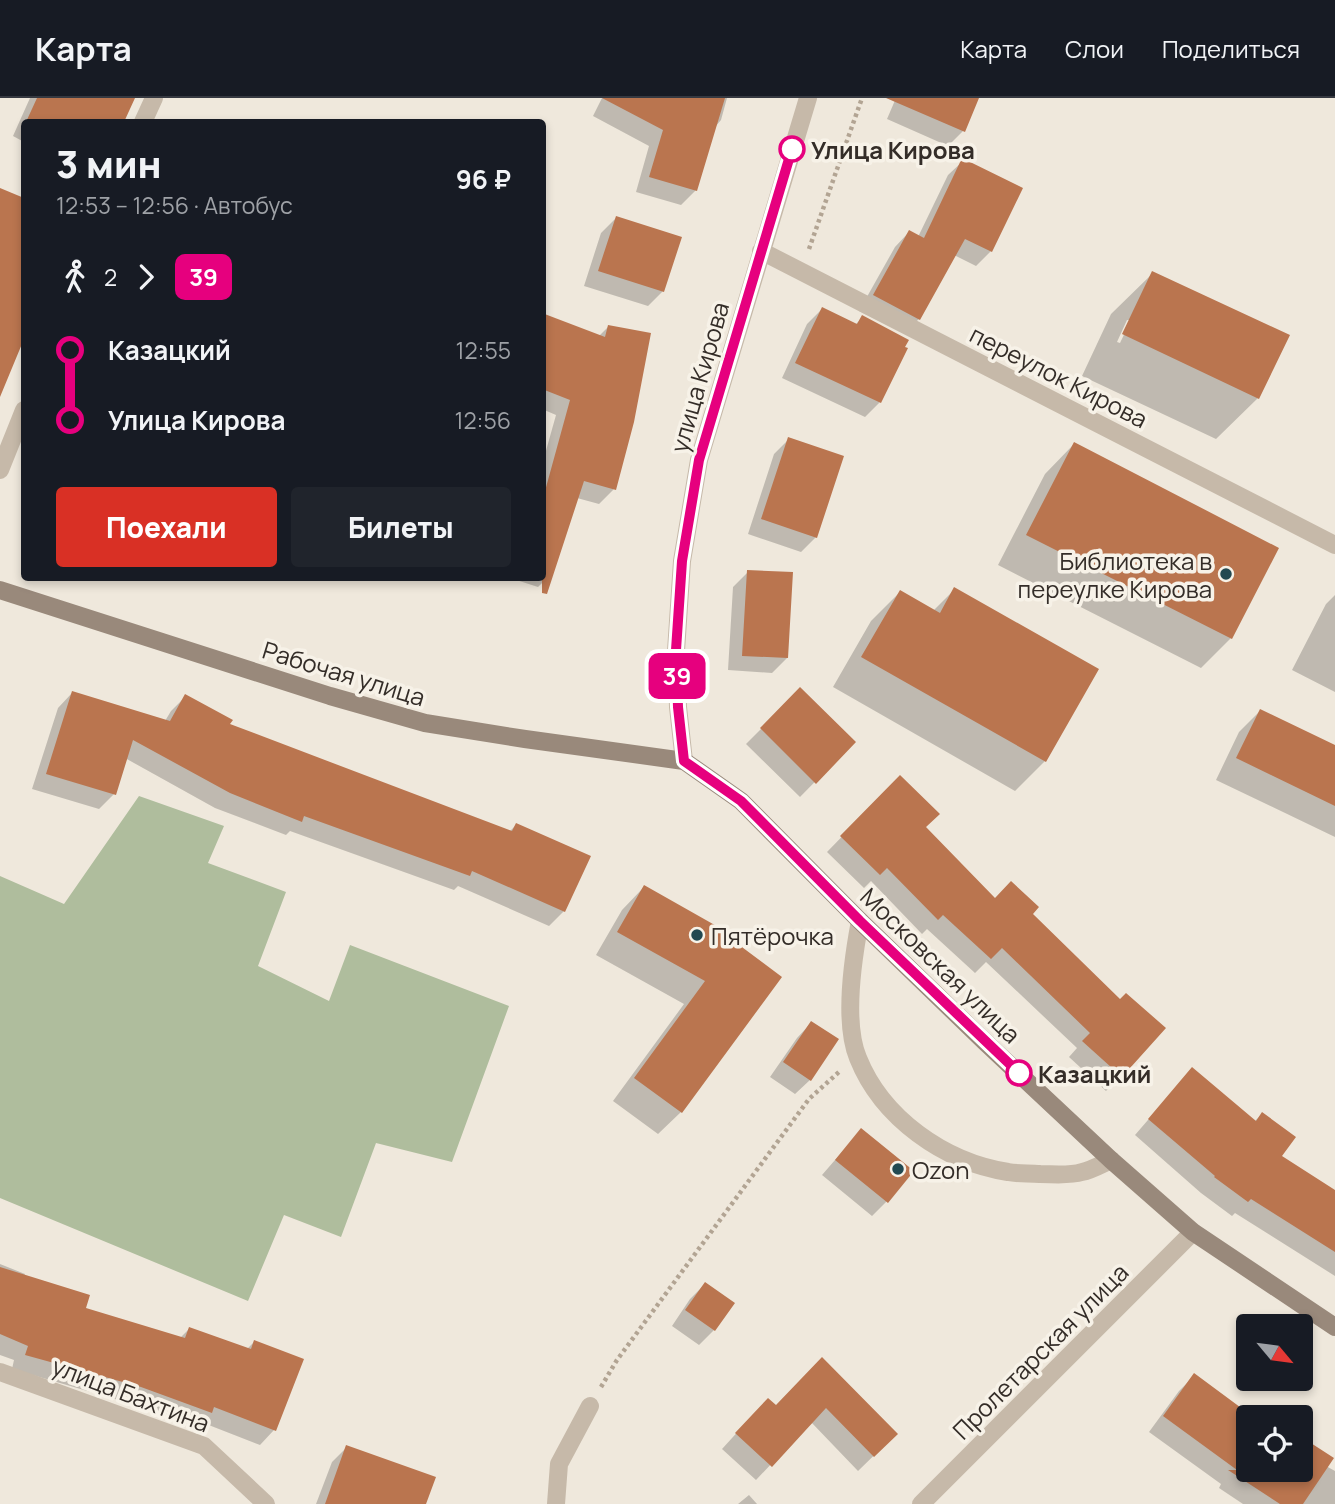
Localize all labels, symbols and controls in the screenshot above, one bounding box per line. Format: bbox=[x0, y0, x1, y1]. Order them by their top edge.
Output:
text: Карта bbox=[35, 26, 132, 71]
text: Карта bbox=[960, 32, 1027, 65]
text: Слои bbox=[1065, 32, 1124, 65]
text: Поделиться bbox=[1162, 32, 1300, 65]
place label: Улица Кирова bbox=[811, 133, 975, 166]
marker: Улица Кирова bbox=[779, 136, 805, 162]
text: 3 мин bbox=[56, 137, 162, 189]
text: 96 ₽ bbox=[456, 161, 511, 197]
text: 12:53 – 12:56 · Автобус bbox=[56, 189, 293, 221]
icon: walk bbox=[56, 258, 94, 296]
icon: forward bbox=[127, 258, 165, 296]
text: 39 bbox=[189, 260, 218, 293]
text: 2 bbox=[104, 261, 117, 293]
street label: улица Кирова bbox=[662, 298, 736, 456]
street label: переулок Кирова bbox=[965, 317, 1153, 435]
text: Казацкий bbox=[108, 332, 231, 368]
text: 12:55 bbox=[455, 334, 511, 366]
text: Улица Кирова bbox=[108, 402, 285, 438]
text: 12:56 bbox=[454, 404, 511, 436]
button: Поехали bbox=[56, 487, 277, 567]
button: Билеты bbox=[291, 487, 511, 567]
place label: Библиотека в переулке Кирова bbox=[1018, 544, 1212, 605]
marker: Библиотека в переулке Кирова bbox=[1218, 566, 1234, 582]
street label: Рабочая улица bbox=[259, 633, 429, 713]
line badge: 39 bbox=[646, 653, 708, 699]
text: 39 bbox=[663, 659, 691, 692]
street label: Московская улица bbox=[854, 880, 1028, 1050]
place label: Пятёрочка bbox=[711, 919, 834, 952]
marker: Пятёрочка bbox=[689, 927, 705, 943]
place label: Казацкий bbox=[1038, 1057, 1151, 1090]
marker: Казацкий bbox=[1006, 1060, 1032, 1086]
place label: Ozon bbox=[912, 1153, 970, 1186]
marker: Ozon bbox=[890, 1161, 906, 1177]
street label: Пролетарская улица bbox=[945, 1256, 1135, 1446]
north arrow bbox=[1236, 1314, 1312, 1391]
map controls bbox=[1236, 1314, 1313, 1482]
street label: улица Бахтина bbox=[47, 1349, 215, 1439]
button: locate bbox=[1236, 1405, 1313, 1482]

